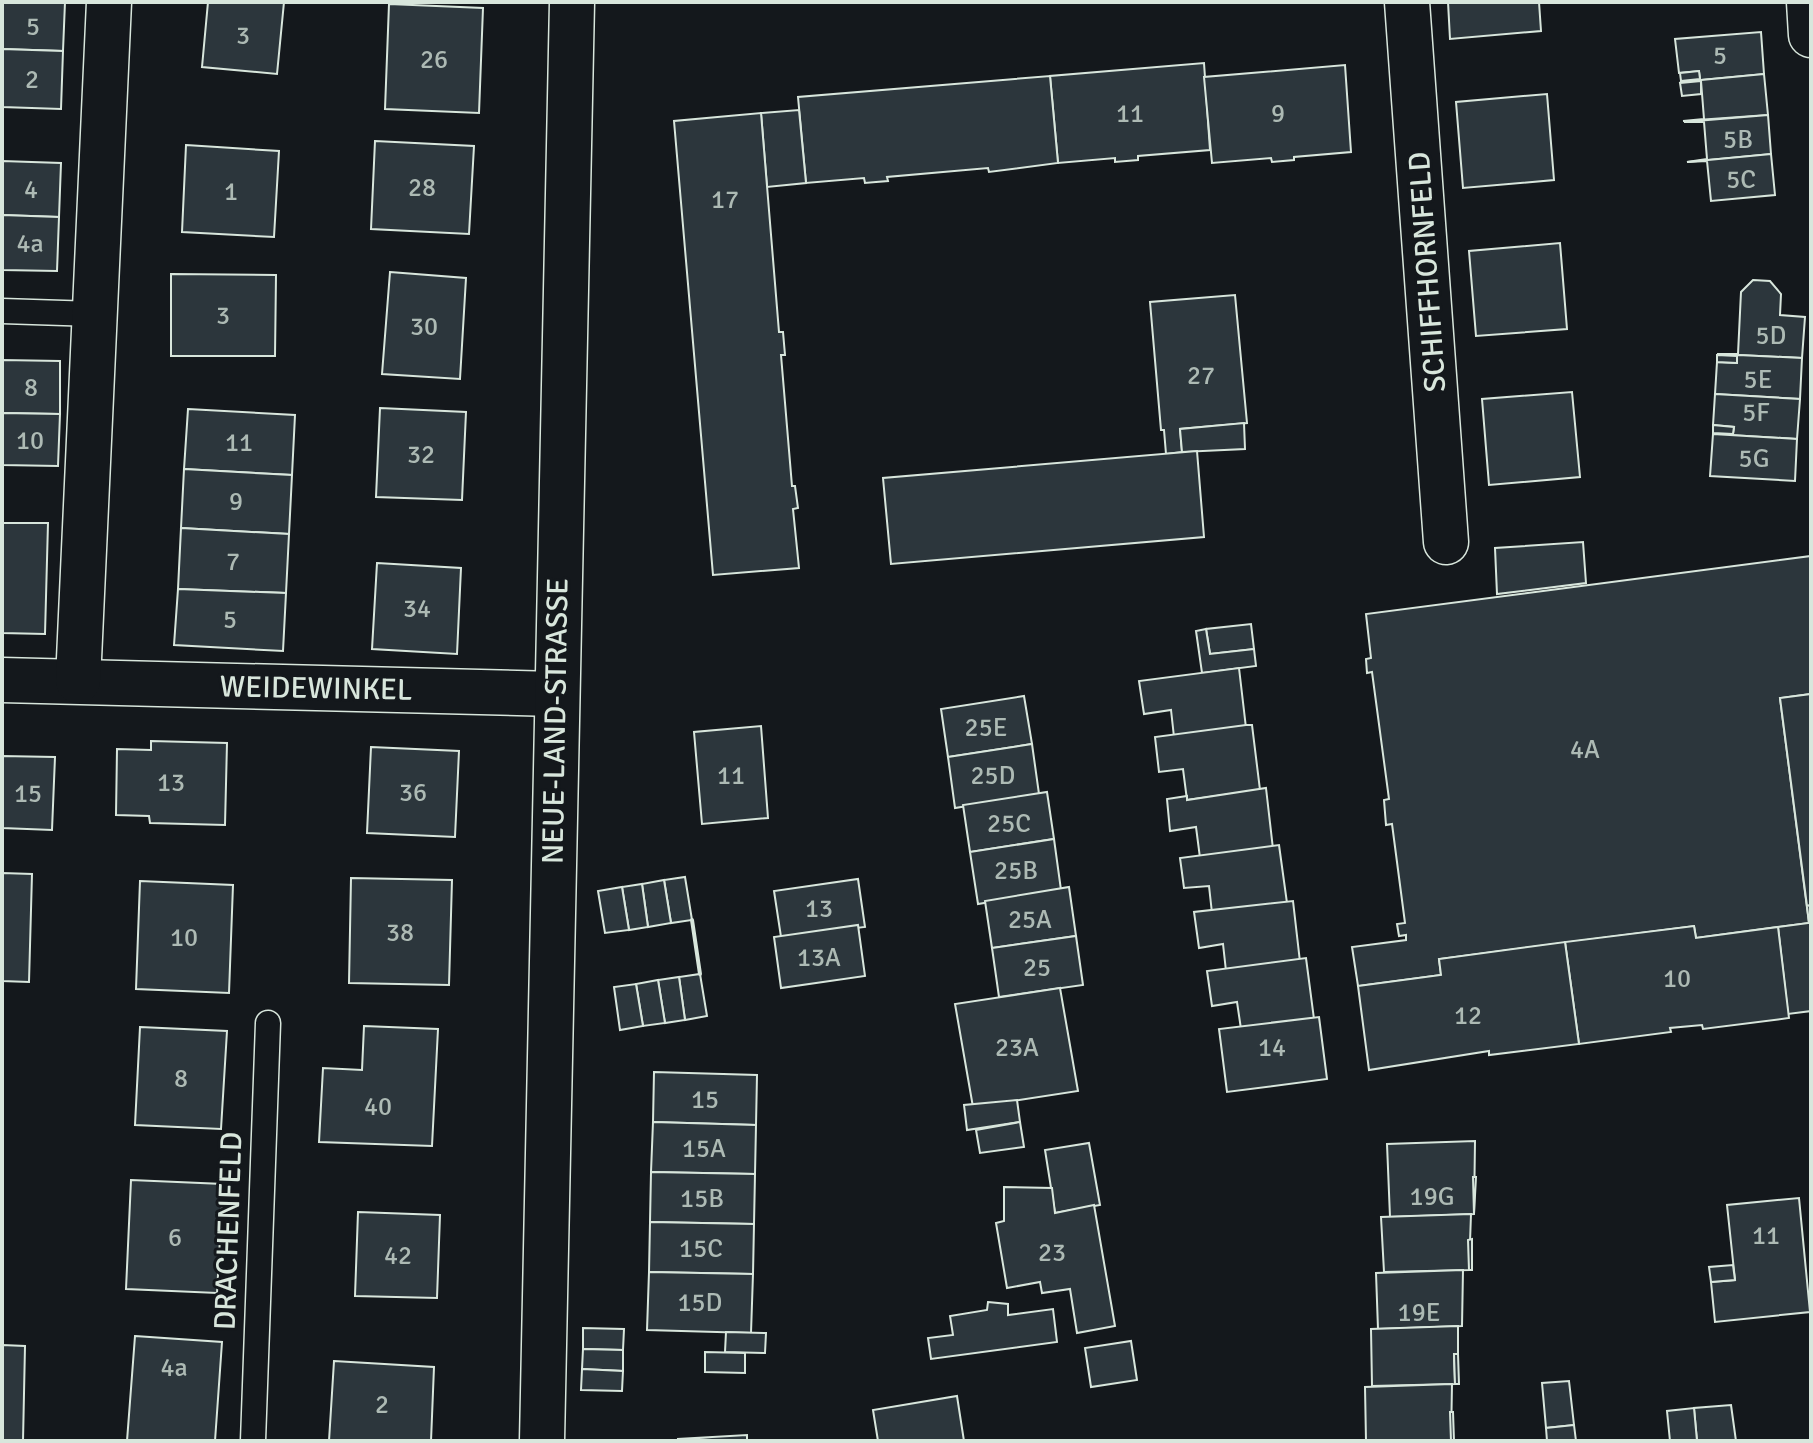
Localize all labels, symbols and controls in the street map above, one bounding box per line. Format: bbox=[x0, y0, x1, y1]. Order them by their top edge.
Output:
house number: 5 bbox=[26, 11, 40, 43]
house number: 3 bbox=[236, 20, 250, 52]
house number: 5 bbox=[1713, 40, 1727, 72]
house number: 26 bbox=[420, 44, 448, 76]
house number: 2 bbox=[25, 64, 39, 96]
house number: 11 bbox=[1116, 98, 1144, 130]
house number: 9 bbox=[1271, 98, 1285, 130]
house number: 5B bbox=[1723, 124, 1753, 156]
street label: SCHIFFHORNFELD bbox=[1401, 151, 1454, 393]
house number: 5C bbox=[1726, 164, 1756, 196]
house number: 28 bbox=[408, 172, 436, 204]
house number: 4 bbox=[24, 174, 38, 206]
house number: 1 bbox=[224, 176, 238, 208]
house number: 17 bbox=[711, 184, 739, 216]
house number: 4a bbox=[16, 228, 44, 260]
house number: 3 bbox=[216, 300, 230, 332]
house number: 30 bbox=[410, 311, 438, 343]
house number: 5D bbox=[1756, 320, 1786, 352]
house number: 27 bbox=[1187, 360, 1215, 392]
house number: 5E bbox=[1744, 364, 1772, 396]
house number: 8 bbox=[24, 372, 38, 404]
house number: 5F bbox=[1742, 397, 1770, 429]
house number: 10 bbox=[16, 425, 44, 457]
house number: 11 bbox=[225, 427, 253, 459]
house number: 32 bbox=[407, 439, 435, 471]
house number: 5G bbox=[1739, 443, 1769, 475]
house number: 9 bbox=[229, 486, 243, 518]
house number: 7 bbox=[226, 546, 240, 578]
street label: NEUE-LAND-STRASSE bbox=[535, 578, 576, 864]
house number: 34 bbox=[403, 593, 431, 625]
house number: 5 bbox=[223, 604, 237, 636]
street label: WEIDEWINKEL bbox=[219, 668, 413, 709]
house number: 25E bbox=[965, 712, 1007, 744]
house number: 4A bbox=[1570, 734, 1600, 766]
house number: 11 bbox=[717, 760, 745, 792]
house number: 25D bbox=[971, 760, 1015, 792]
house number: 13 bbox=[157, 767, 185, 799]
house number: 36 bbox=[399, 777, 427, 809]
house number: 15 bbox=[14, 778, 42, 810]
house number: 25C bbox=[987, 808, 1031, 840]
house number: 25B bbox=[994, 855, 1038, 887]
house number: 13 bbox=[805, 893, 833, 925]
house number: 25A bbox=[1008, 904, 1052, 936]
house number: 38 bbox=[386, 917, 414, 949]
house number: 10 bbox=[170, 922, 198, 954]
house number: 13A bbox=[797, 942, 841, 974]
house number: 25 bbox=[1023, 952, 1051, 984]
house number: 10 bbox=[1663, 963, 1691, 995]
house number: 12 bbox=[1454, 1000, 1482, 1032]
house number: 23A bbox=[995, 1032, 1039, 1064]
house number: 14 bbox=[1258, 1032, 1286, 1064]
house number: 8 bbox=[174, 1063, 188, 1095]
house number: 15 bbox=[691, 1084, 719, 1116]
house number: 40 bbox=[364, 1091, 392, 1123]
street label: DRACHENFELD bbox=[207, 1131, 250, 1331]
house number: 15A bbox=[682, 1133, 726, 1165]
house number: 19G bbox=[1410, 1181, 1454, 1213]
house number: 15B bbox=[680, 1183, 724, 1215]
house number: 11 bbox=[1752, 1220, 1780, 1252]
house number: 6 bbox=[168, 1222, 182, 1254]
house number: 15C bbox=[679, 1233, 723, 1265]
house number: 23 bbox=[1038, 1237, 1066, 1269]
house number: 42 bbox=[384, 1240, 412, 1272]
house number: 15D bbox=[678, 1287, 722, 1319]
house number: 19E bbox=[1398, 1297, 1440, 1329]
house number: 4a bbox=[160, 1352, 188, 1384]
house number: 2 bbox=[375, 1389, 389, 1421]

